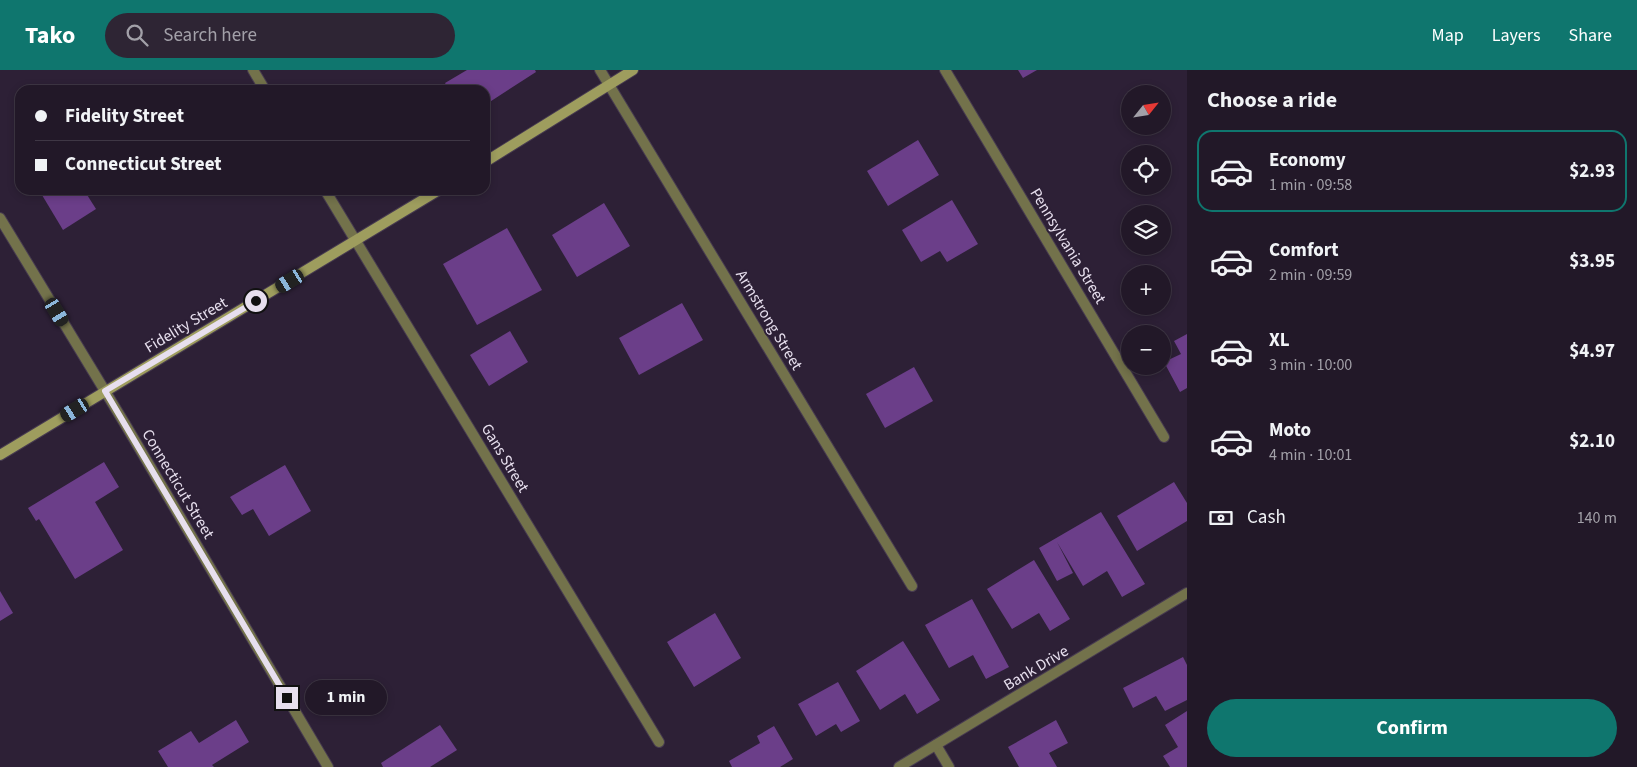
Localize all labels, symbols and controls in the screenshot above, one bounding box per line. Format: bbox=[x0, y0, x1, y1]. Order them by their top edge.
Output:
search box bbox=[105, 13, 455, 58]
text: Tako bbox=[25, 18, 75, 53]
icon: search bbox=[123, 21, 151, 49]
text: Search here bbox=[163, 22, 257, 49]
text: Map bbox=[1432, 23, 1464, 48]
text: Layers bbox=[1492, 23, 1541, 48]
text: Share bbox=[1569, 23, 1612, 48]
text: Choose a ride bbox=[1207, 84, 1337, 116]
north arrow bbox=[1121, 85, 1171, 135]
map controls bbox=[1121, 85, 1171, 375]
text: Fidelity Street bbox=[65, 103, 184, 130]
button: locate bbox=[1121, 145, 1171, 195]
text: Economy bbox=[1269, 147, 1346, 174]
icon: car bbox=[1209, 149, 1254, 194]
text: Connecticut Street bbox=[65, 151, 222, 178]
text: $2.93 bbox=[1569, 158, 1615, 185]
text: 1 min · 09:58 bbox=[1269, 174, 1352, 196]
street label: Pennsylvania Street bbox=[1025, 184, 1112, 309]
button: layers bbox=[1121, 205, 1171, 255]
text: Comfort bbox=[1269, 237, 1339, 264]
icon: car bbox=[1209, 239, 1254, 284]
text: $3.95 bbox=[1569, 248, 1615, 275]
text: 2 min · 09:59 bbox=[1269, 264, 1352, 286]
button: + bbox=[1121, 265, 1171, 315]
street label: Armstrong Street bbox=[730, 266, 808, 375]
car bbox=[273, 267, 306, 295]
route start bbox=[245, 290, 267, 312]
street label: Fidelity Street bbox=[141, 291, 232, 358]
car bbox=[42, 295, 71, 329]
button: − bbox=[1121, 325, 1171, 375]
text: XL bbox=[1269, 327, 1290, 354]
icon: car bbox=[1209, 329, 1254, 374]
text: $4.97 bbox=[1569, 338, 1615, 365]
text: 3 min · 10:00 bbox=[1269, 354, 1352, 376]
car bbox=[58, 396, 91, 424]
text: Moto bbox=[1269, 417, 1311, 444]
street label: Gans Street bbox=[476, 419, 534, 497]
icon: car bbox=[1209, 419, 1254, 464]
street label: Connecticut Street bbox=[137, 425, 220, 543]
text: $2.10 bbox=[1569, 428, 1615, 455]
text: 4 min · 10:01 bbox=[1269, 444, 1352, 466]
icon: cash bbox=[1207, 504, 1235, 532]
text: Cash bbox=[1247, 504, 1286, 531]
text: 140 m bbox=[1577, 507, 1617, 529]
street label: Bank Drive bbox=[999, 640, 1073, 696]
callout: 1 min bbox=[304, 680, 387, 716]
text: 1 min bbox=[327, 686, 365, 708]
route end bbox=[276, 687, 298, 709]
button: Confirm bbox=[1207, 699, 1617, 757]

